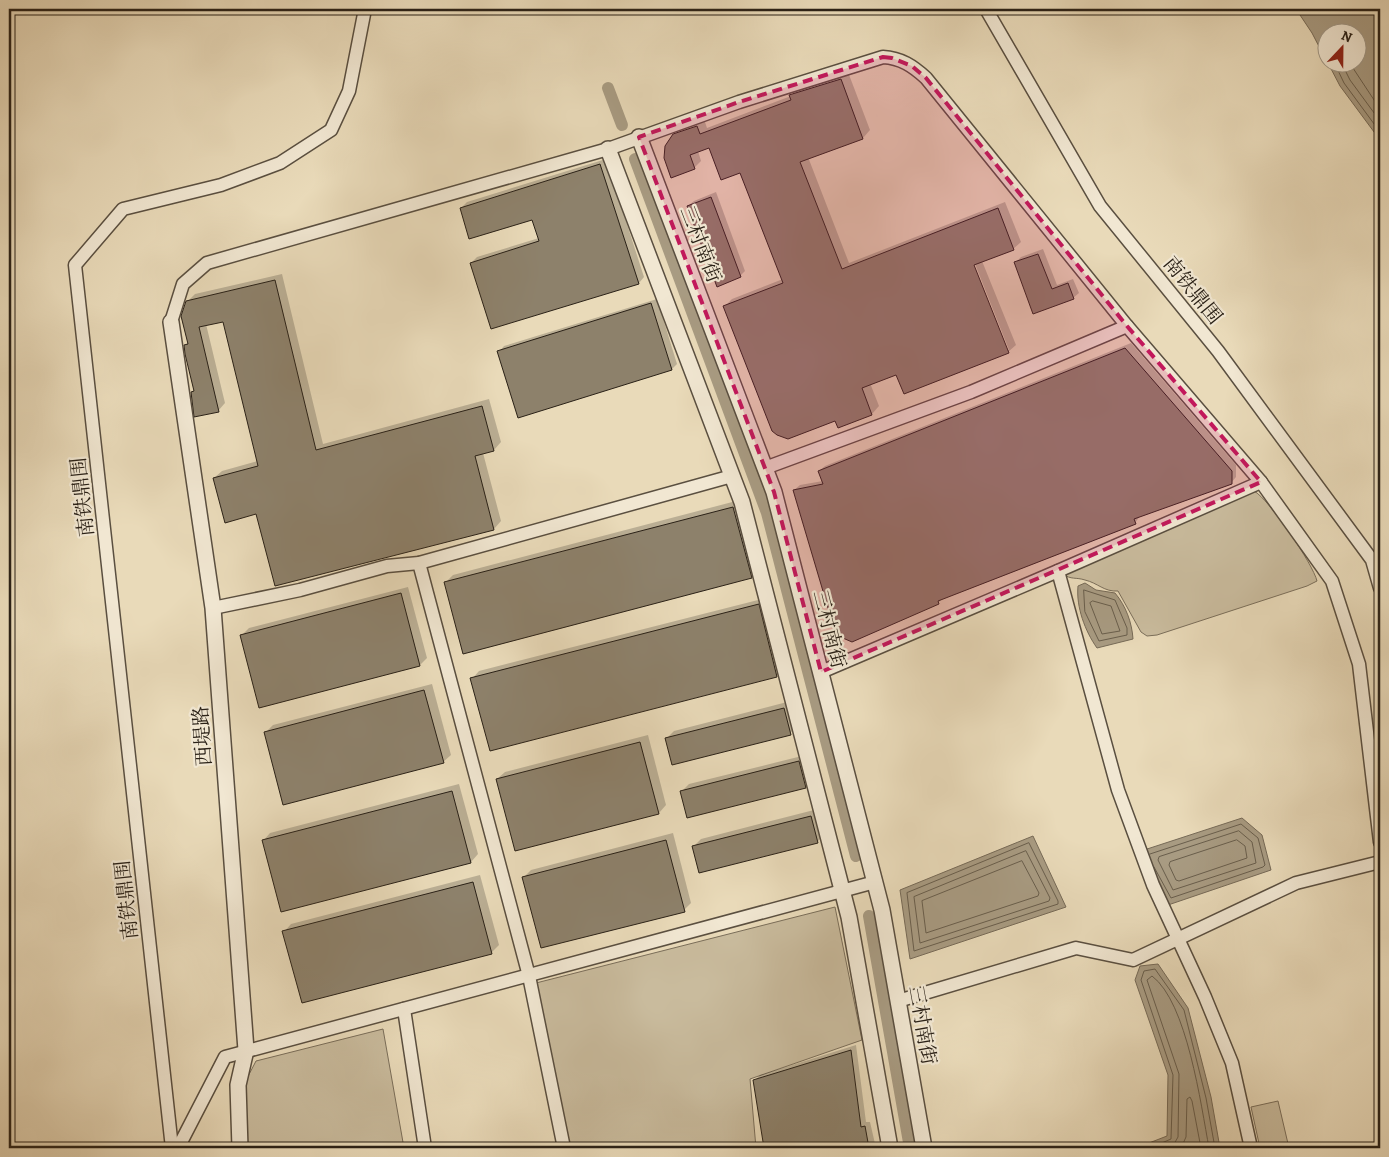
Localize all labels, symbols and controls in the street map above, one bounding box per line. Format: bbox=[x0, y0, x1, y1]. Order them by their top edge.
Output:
north arrow bbox=[1316, 22, 1366, 72]
text: N bbox=[1338, 26, 1355, 47]
street label: 三村南街 bbox=[674, 202, 727, 286]
street label: 南铁鼎围 bbox=[1157, 251, 1228, 330]
street label: 南铁鼎围 bbox=[65, 456, 100, 538]
street label: 三村南街 bbox=[807, 587, 852, 671]
street label: 西堤路 bbox=[187, 705, 218, 767]
street label: 南铁鼎围 bbox=[109, 859, 144, 941]
street label: 三村南街 bbox=[902, 983, 943, 1067]

